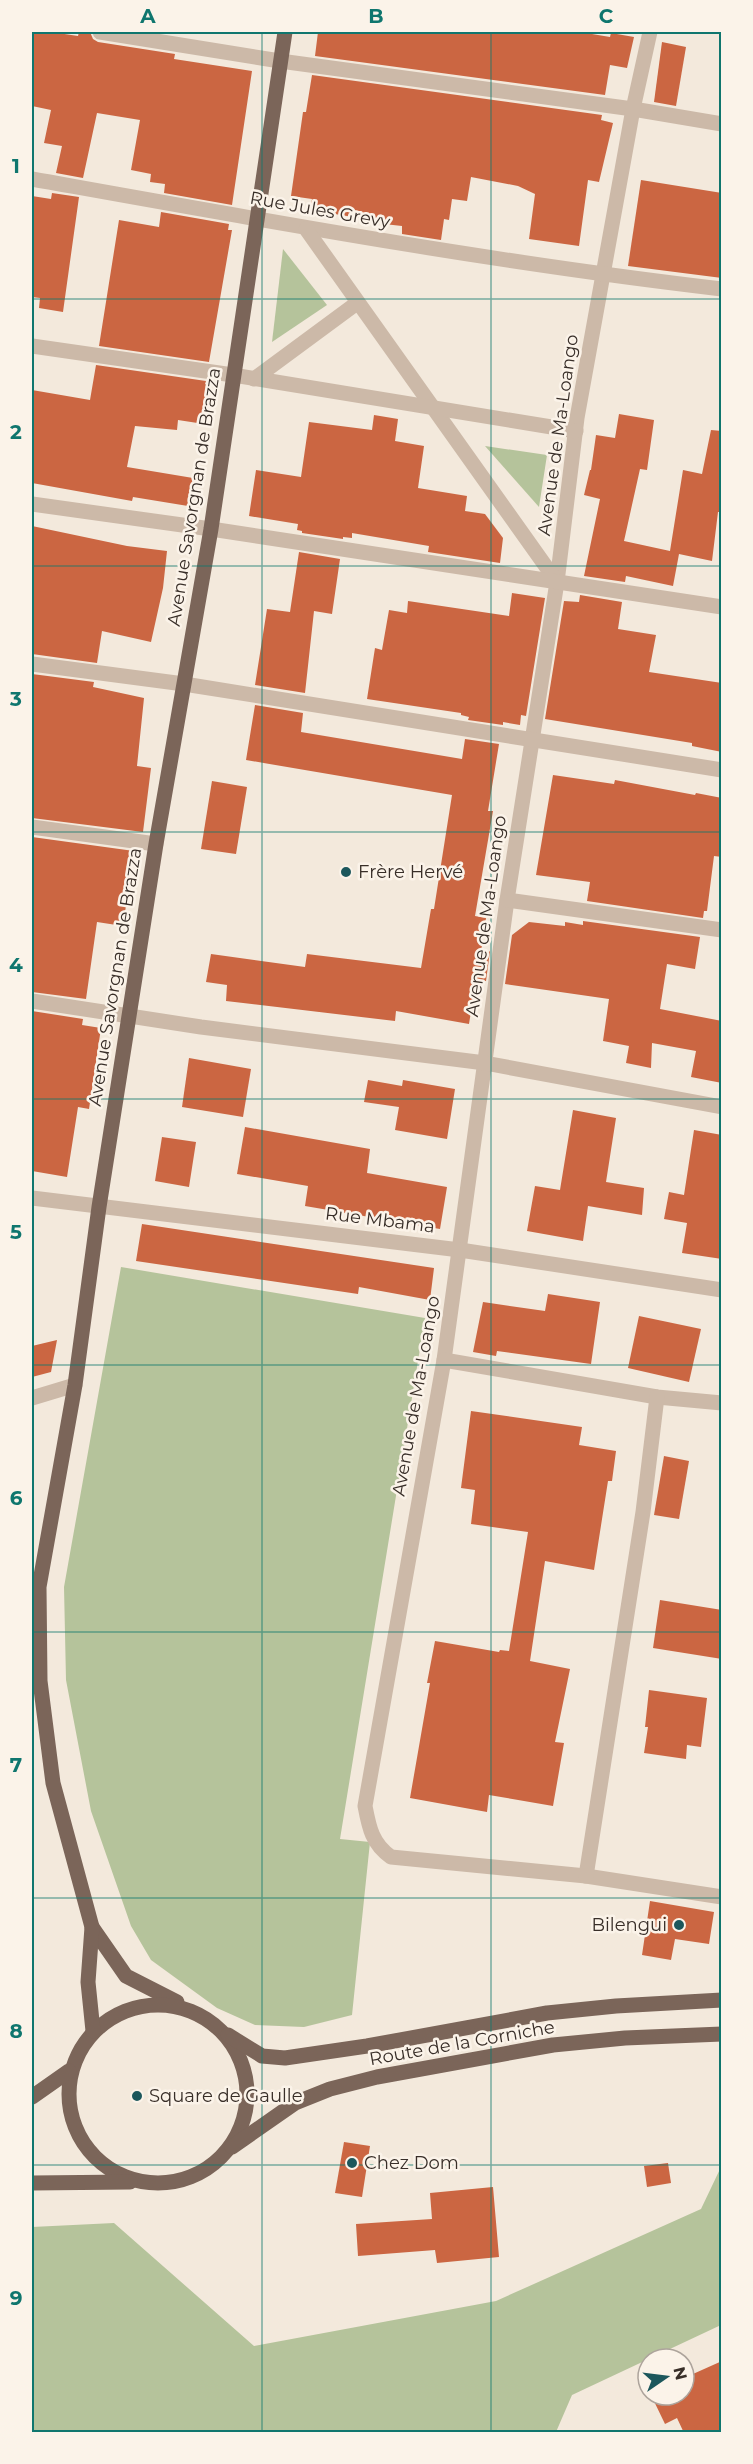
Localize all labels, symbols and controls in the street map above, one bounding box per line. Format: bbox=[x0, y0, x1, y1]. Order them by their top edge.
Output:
text: A bbox=[139, 4, 156, 28]
text: B bbox=[368, 4, 384, 28]
text: C bbox=[599, 4, 614, 28]
text: 1 bbox=[12, 154, 20, 178]
street label: Rue Jules Grevy bbox=[248, 187, 392, 233]
street label: Avenue de Ma-Loango bbox=[533, 333, 583, 537]
street label: Avenue Savorgnan de Brazza bbox=[163, 366, 225, 628]
text: 2 bbox=[10, 420, 22, 444]
text: 3 bbox=[9, 687, 22, 711]
street label: Avenue de Ma-Loango bbox=[461, 814, 511, 1018]
street label: Avenue Savorgnan de Brazza bbox=[84, 846, 146, 1108]
place label: Frère Hervé bbox=[358, 861, 463, 883]
marker: Frère Hervé bbox=[339, 865, 353, 879]
text: 4 bbox=[9, 953, 23, 977]
street label: Rue Mbama bbox=[324, 1202, 436, 1238]
text: 5 bbox=[10, 1220, 22, 1244]
street label: Avenue de Ma-Loango bbox=[388, 1294, 444, 1498]
text: 6 bbox=[10, 1486, 23, 1510]
text: 7 bbox=[10, 1753, 22, 1777]
place label: Bilengui bbox=[591, 1914, 667, 1936]
marker: Bilengui bbox=[672, 1918, 686, 1932]
street label: Route de la Corniche bbox=[368, 2016, 556, 2070]
text: 8 bbox=[9, 2019, 23, 2043]
place label: Square de Gaulle bbox=[149, 2085, 303, 2107]
marker: Square de Gaulle bbox=[130, 2089, 144, 2103]
place label: Chez Dom bbox=[364, 2152, 459, 2174]
marker: Chez Dom bbox=[345, 2156, 359, 2170]
text: 9 bbox=[10, 2286, 22, 2310]
north arrow bbox=[636, 2347, 696, 2407]
text: N bbox=[669, 2365, 691, 2382]

